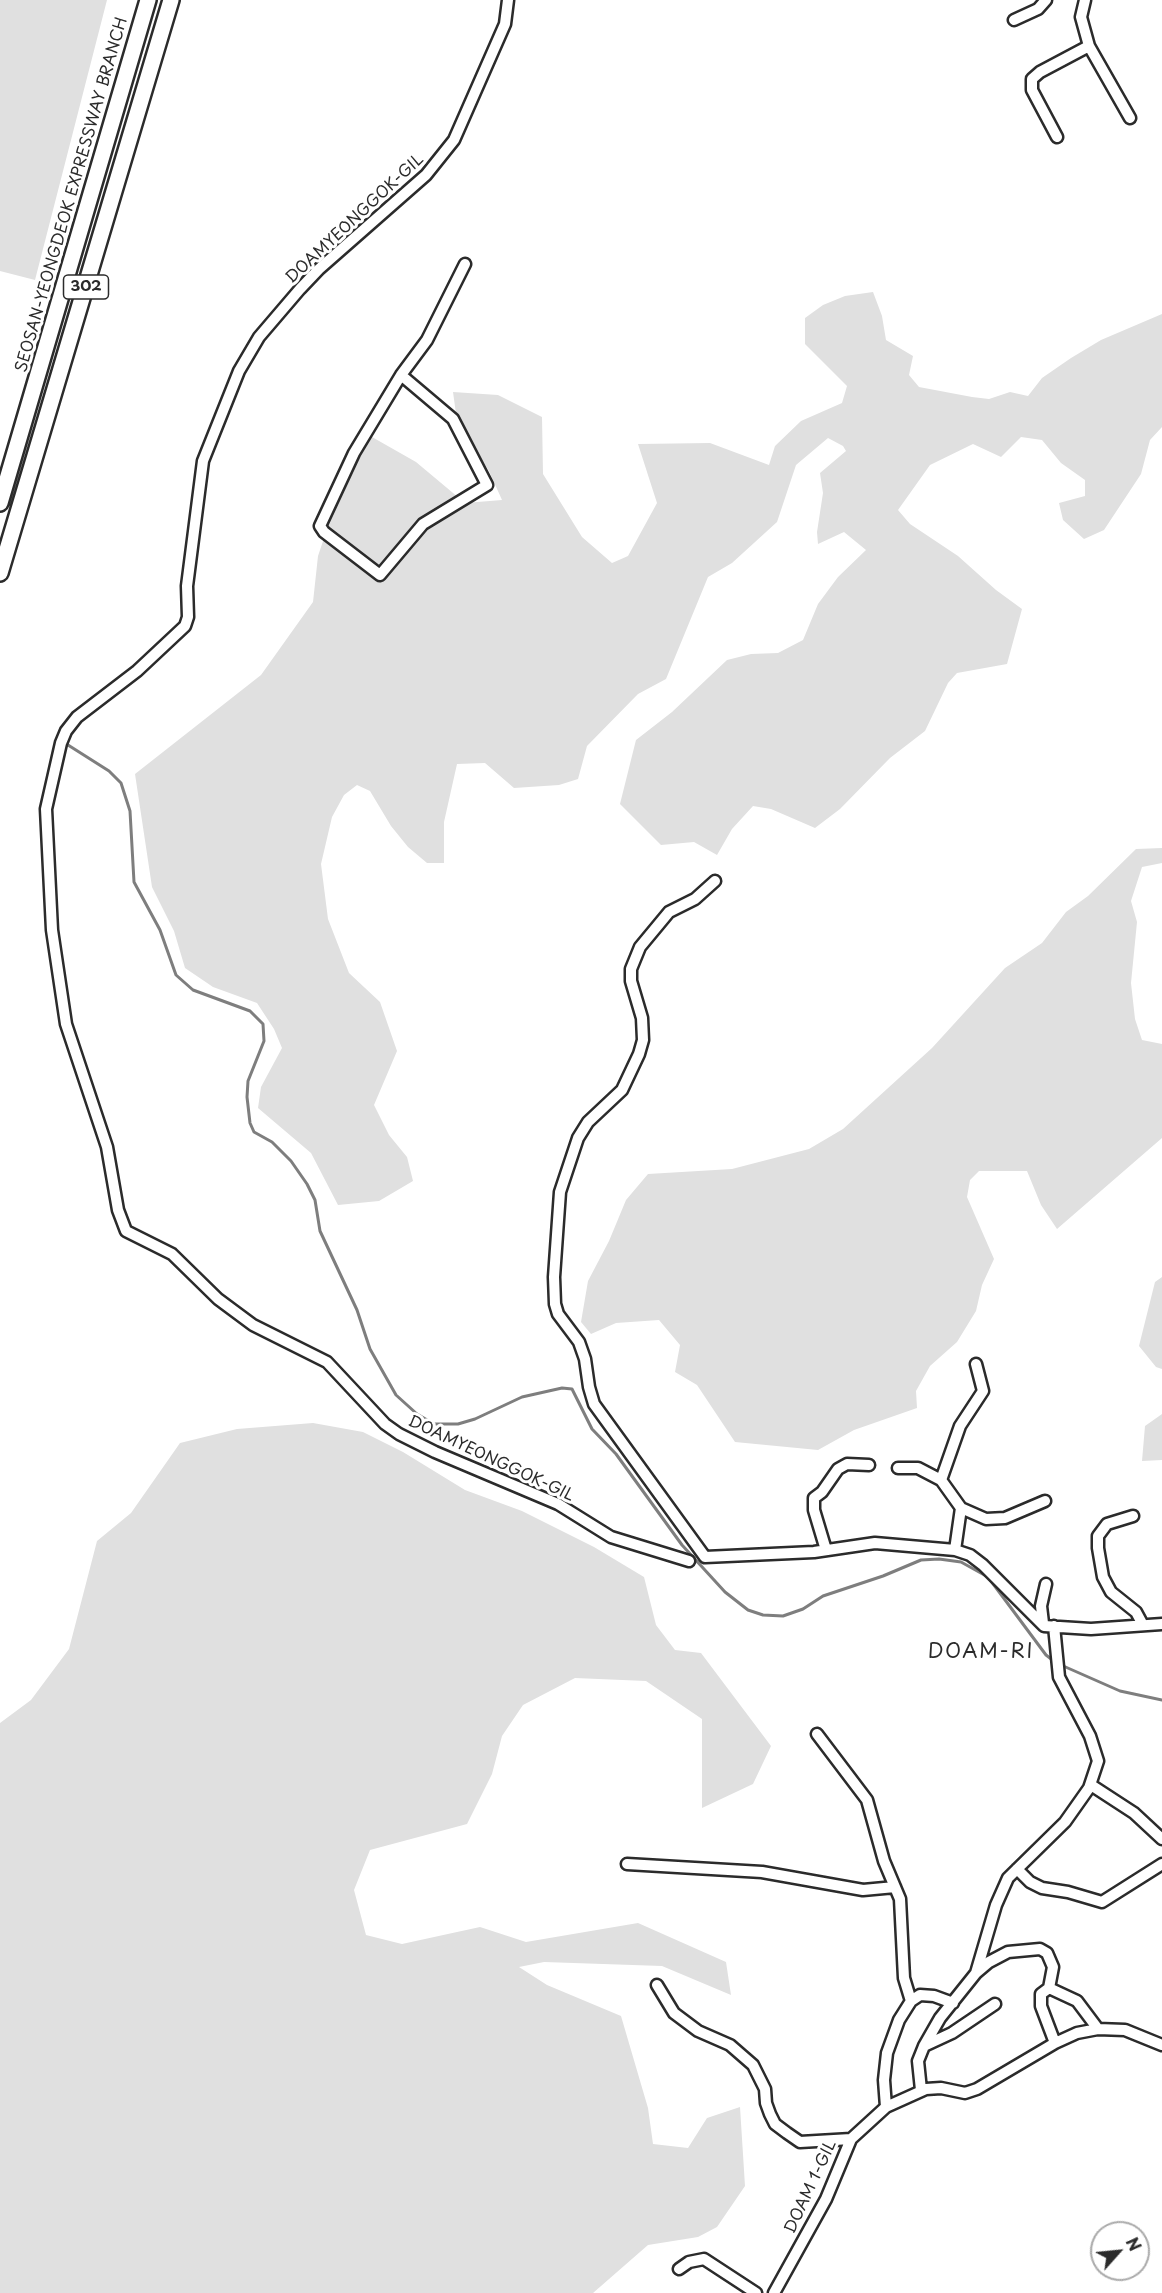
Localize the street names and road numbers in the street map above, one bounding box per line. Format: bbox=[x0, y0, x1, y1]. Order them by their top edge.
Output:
street label: SEOSAN-YEONGDEOK EXPRESSWAY BRANCH bbox=[12, 15, 132, 375]
street label: DOAMYEONGGOK-GIL bbox=[282, 150, 428, 288]
road number: 302 bbox=[64, 275, 109, 299]
street label: DOAMYEONGGOK-GIL bbox=[405, 1412, 577, 1506]
street label: DOAM 1-GIL bbox=[781, 2137, 841, 2237]

